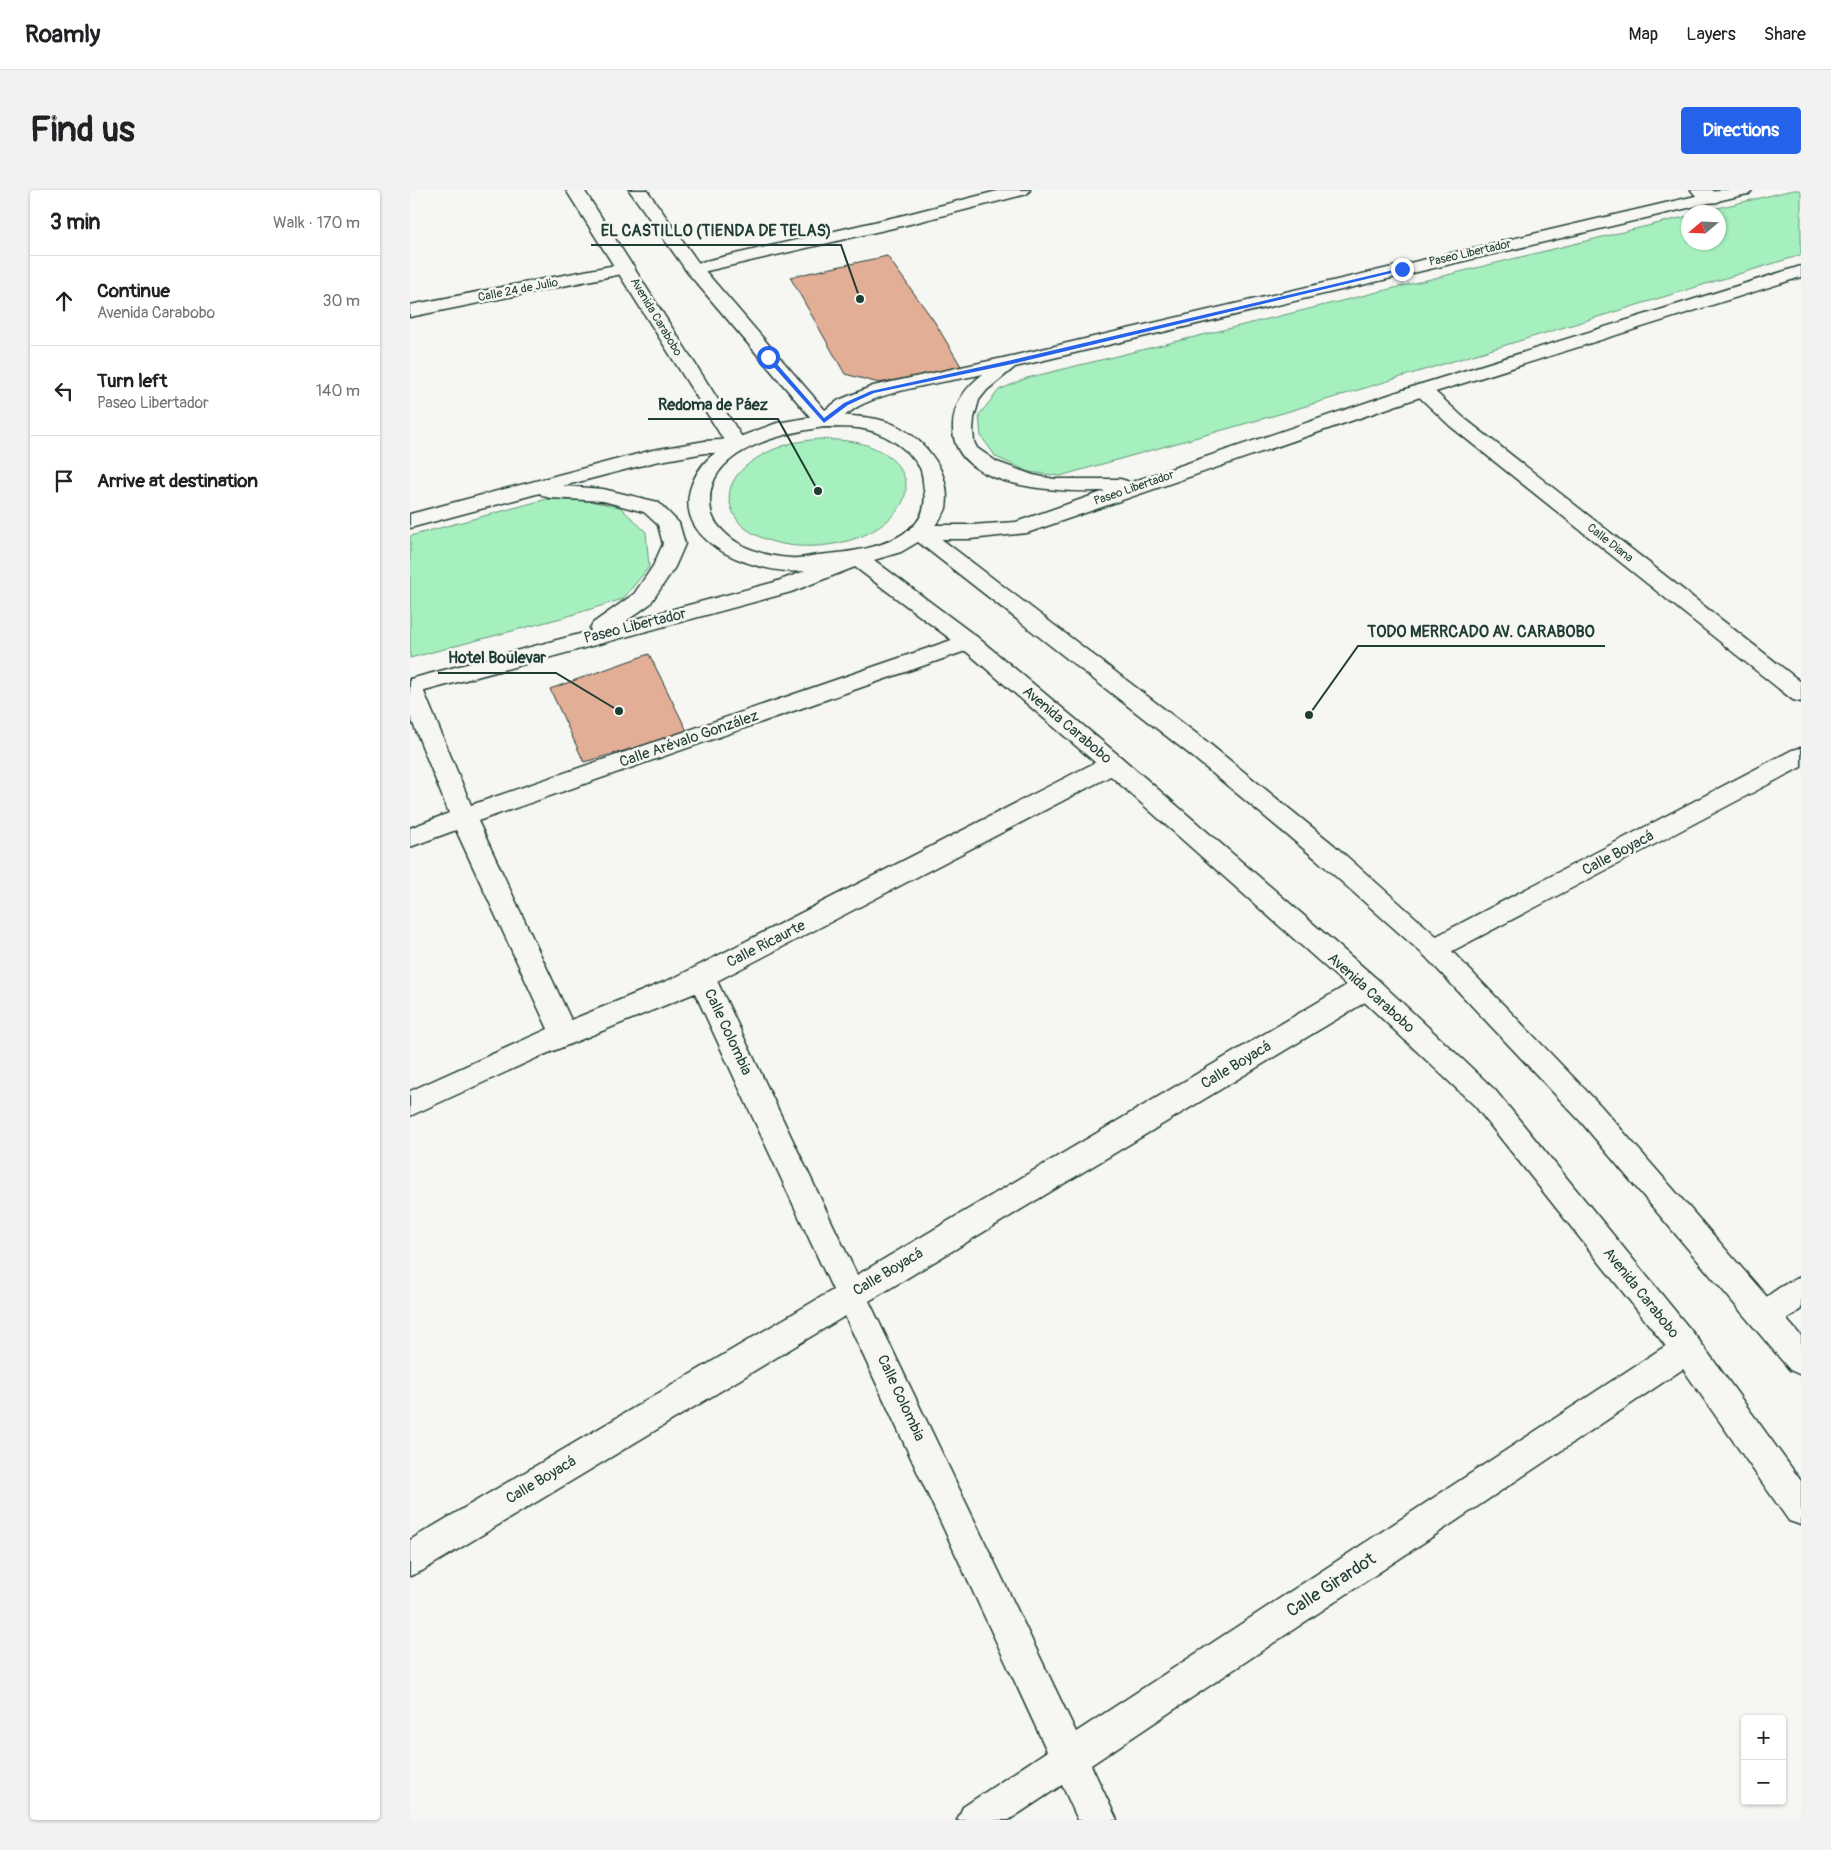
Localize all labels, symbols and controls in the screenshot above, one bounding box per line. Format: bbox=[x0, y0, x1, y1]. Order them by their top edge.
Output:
text: Roamly bbox=[25, 20, 100, 49]
text: Map bbox=[1629, 23, 1658, 46]
text: Layers bbox=[1686, 23, 1736, 46]
text: Share bbox=[1764, 23, 1806, 46]
button: Directions bbox=[1681, 107, 1801, 154]
text: Find us bbox=[30, 108, 135, 152]
north arrow bbox=[1681, 205, 1726, 250]
text: 3 min bbox=[50, 209, 100, 236]
text: Walk · 170 m bbox=[273, 213, 360, 233]
callout: EL CASTILLO (TIENDA DE TELAS) bbox=[591, 214, 841, 245]
text: EL CASTILLO (TIENDA DE TELAS) bbox=[601, 221, 831, 241]
street label: Paseo Libertador bbox=[1427, 236, 1513, 270]
route end bbox=[1391, 258, 1414, 281]
street label: Calle 24 de Julio bbox=[477, 275, 560, 305]
street label: Avenida Carabobo bbox=[627, 275, 686, 359]
text: Continue bbox=[97, 279, 170, 303]
icon: ahead bbox=[50, 287, 78, 315]
text: 30 m bbox=[322, 291, 360, 311]
text: Avenida Carabobo bbox=[97, 303, 215, 323]
route start bbox=[757, 346, 780, 369]
text: Turn left bbox=[97, 369, 167, 393]
icon: left bbox=[50, 377, 78, 405]
text: 140 m bbox=[316, 381, 360, 401]
callout: Redoma de Páez bbox=[648, 388, 778, 419]
text: Paseo Libertador bbox=[97, 393, 209, 413]
text: Redoma de Páez bbox=[658, 395, 769, 415]
icon: arrive bbox=[50, 467, 78, 495]
street label: Paseo Libertador bbox=[1092, 467, 1177, 509]
text: Arrive at destination bbox=[97, 469, 258, 493]
street label: Calle Diana bbox=[1584, 520, 1636, 566]
street label: Paseo Libertador bbox=[582, 604, 689, 648]
callout: TODO MERRCADO AV. CARABOBO bbox=[1358, 615, 1605, 646]
text: TODO MERRCADO AV. CARABOBO bbox=[1366, 622, 1595, 642]
callout: Hotel Boulevar bbox=[438, 642, 556, 673]
text: Hotel Boulevar bbox=[448, 648, 546, 668]
street label: Avenida Carabobo bbox=[1018, 682, 1116, 768]
street label: Calle Arévalo González bbox=[617, 706, 761, 772]
street label: Calle Boyacá bbox=[1579, 826, 1657, 880]
street label: Calle Ricaurte bbox=[723, 916, 809, 972]
street label: Avenida Carabobo bbox=[1323, 949, 1419, 1037]
street label: Calle Colombia bbox=[700, 986, 756, 1078]
street label: Calle Boyacá bbox=[1197, 1037, 1275, 1093]
street label: Calle Boyacá bbox=[849, 1244, 927, 1300]
street label: Avenida Carabobo bbox=[1599, 1244, 1683, 1342]
street label: Calle Colombia bbox=[873, 1352, 929, 1444]
street label: Calle Boyacá bbox=[502, 1452, 580, 1508]
street label: Calle Girardot bbox=[1282, 1547, 1381, 1622]
map controls bbox=[1741, 1715, 1786, 1805]
button: + bbox=[1741, 1715, 1786, 1760]
button: − bbox=[1741, 1760, 1786, 1805]

